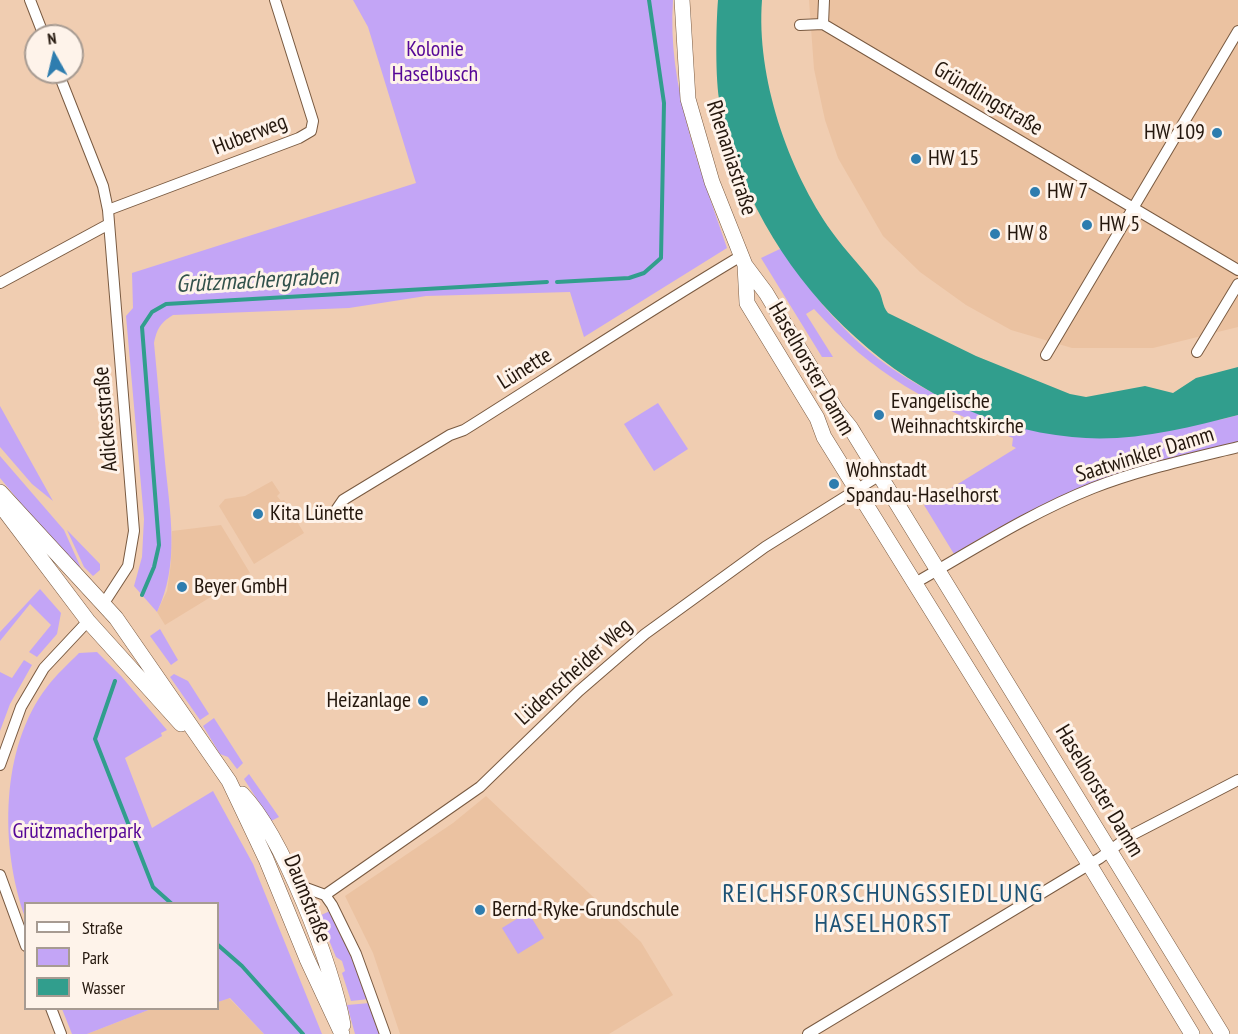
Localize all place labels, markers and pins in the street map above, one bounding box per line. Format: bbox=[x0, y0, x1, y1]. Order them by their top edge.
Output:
place label: HW 109 bbox=[1144, 120, 1205, 146]
marker: HW 109 bbox=[1210, 126, 1224, 140]
place label: HW 15 bbox=[928, 146, 979, 172]
marker: HW 15 bbox=[909, 152, 923, 166]
place label: HW 7 bbox=[1047, 179, 1088, 205]
marker: HW 7 bbox=[1028, 185, 1042, 199]
place label: HW 5 bbox=[1099, 212, 1140, 238]
marker: HW 5 bbox=[1080, 218, 1094, 232]
place label: HW 8 bbox=[1007, 221, 1048, 247]
marker: HW 8 bbox=[988, 227, 1002, 241]
place label: Evangelische Weihnachtskirche bbox=[891, 389, 1024, 440]
marker: Evangelische Weihnachtskirche bbox=[872, 408, 886, 422]
place label: Wohnstadt Spandau-Haselhorst bbox=[846, 458, 999, 510]
marker: Wohnstadt Spandau-Haselhorst bbox=[827, 477, 841, 491]
place label: Kita Lünette bbox=[270, 501, 364, 527]
marker: Kita Lünette bbox=[251, 507, 265, 521]
place label: Beyer GmbH bbox=[194, 574, 288, 600]
marker: Beyer GmbH bbox=[175, 580, 189, 594]
place label: Heizanlage bbox=[326, 688, 411, 714]
marker: Heizanlage bbox=[416, 694, 430, 708]
place label: Bernd-Ryke-Grundschule bbox=[492, 897, 679, 923]
marker: Bernd-Ryke-Grundschule bbox=[473, 903, 487, 917]

